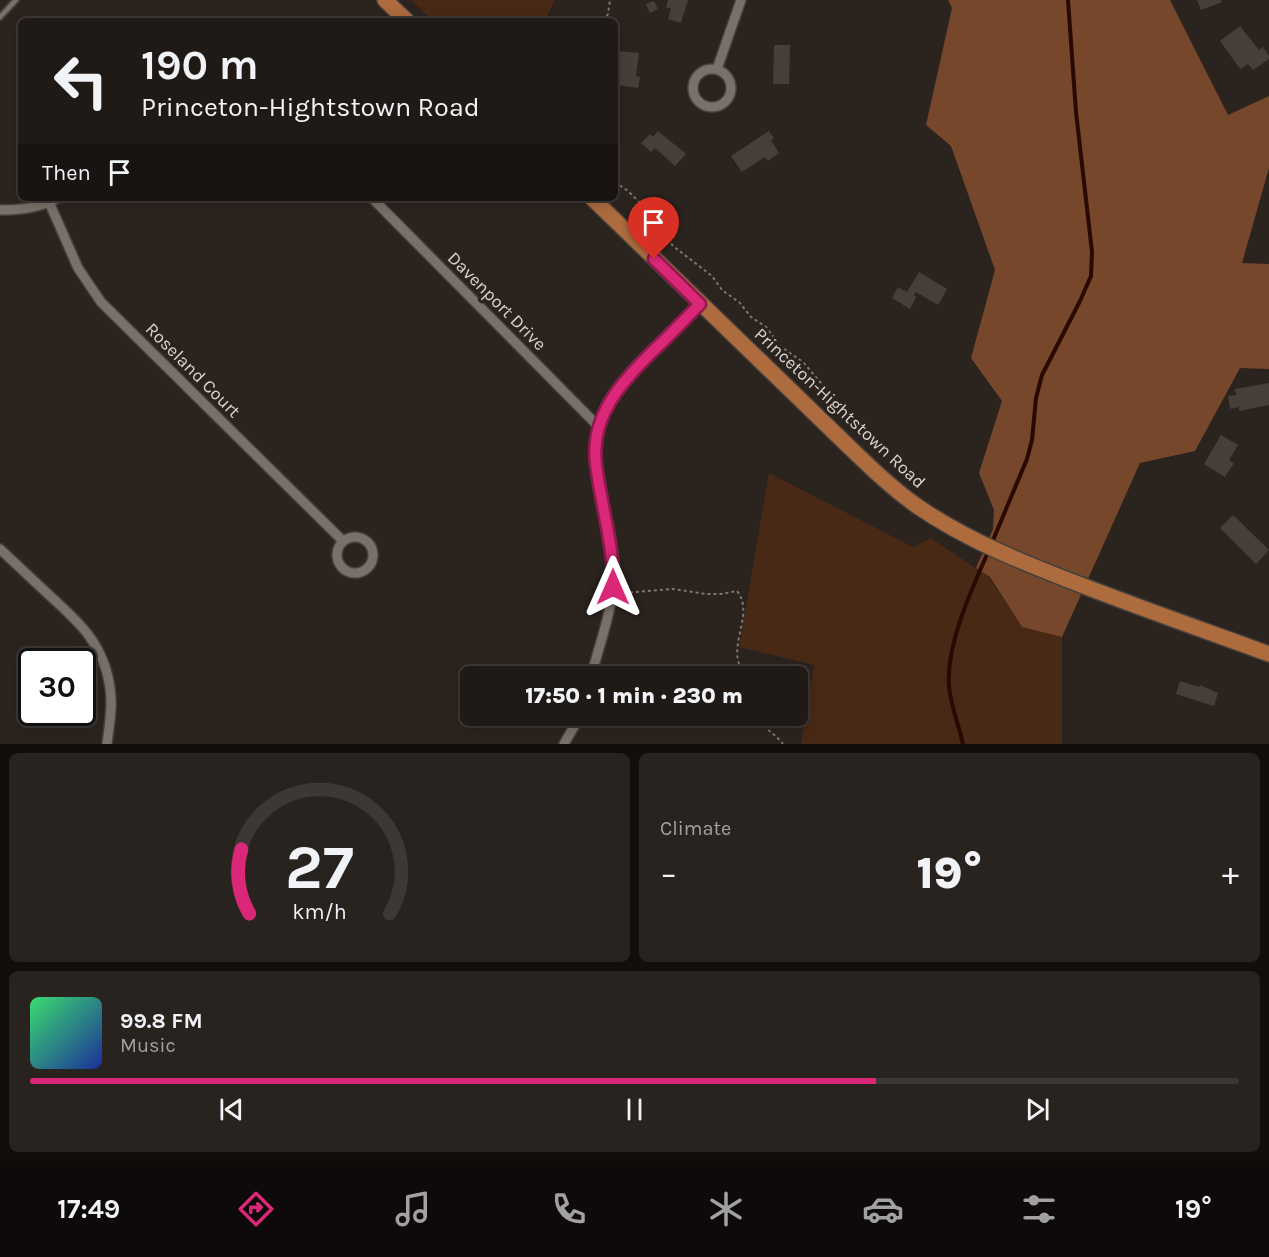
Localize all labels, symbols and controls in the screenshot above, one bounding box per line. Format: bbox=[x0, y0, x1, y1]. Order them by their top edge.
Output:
text: 190 m bbox=[141, 40, 259, 90]
icon: left bbox=[42, 42, 120, 120]
text: Princeton-Hightstown Road bbox=[141, 91, 480, 123]
icon: arrive bbox=[103, 156, 136, 189]
text: Then bbox=[42, 160, 91, 186]
pin bbox=[628, 197, 679, 259]
icon: arrive bbox=[637, 206, 670, 239]
street label: Davenport Drive bbox=[443, 247, 551, 355]
street label: Roseland Court bbox=[141, 318, 245, 422]
street label: Princeton-Hightstown Road bbox=[750, 323, 930, 493]
position arrow bbox=[581, 555, 645, 619]
speed limit sign: 30 bbox=[18, 648, 96, 726]
text: 17:50 · 1 min · 230 m bbox=[525, 683, 743, 709]
text: Climate bbox=[660, 817, 731, 840]
text: 27 bbox=[285, 831, 354, 904]
text: 19° bbox=[917, 847, 982, 899]
text: − bbox=[660, 854, 677, 892]
text: + bbox=[1222, 854, 1239, 892]
text: km/h bbox=[292, 900, 347, 925]
text: 99.8 FM bbox=[120, 1008, 203, 1034]
text: Music bbox=[120, 1034, 176, 1057]
icon: previous bbox=[215, 1093, 248, 1126]
icon: pause bbox=[618, 1093, 651, 1126]
icon: next bbox=[1021, 1093, 1054, 1126]
icon: directions bbox=[235, 1188, 277, 1230]
icon: music bbox=[392, 1188, 434, 1230]
icon: phone bbox=[548, 1188, 590, 1230]
icon: climate bbox=[705, 1188, 747, 1230]
icon: car bbox=[862, 1188, 904, 1230]
icon: filters bbox=[1018, 1188, 1060, 1230]
text: 17:49 bbox=[57, 1193, 120, 1225]
text: 19° bbox=[1175, 1193, 1212, 1225]

